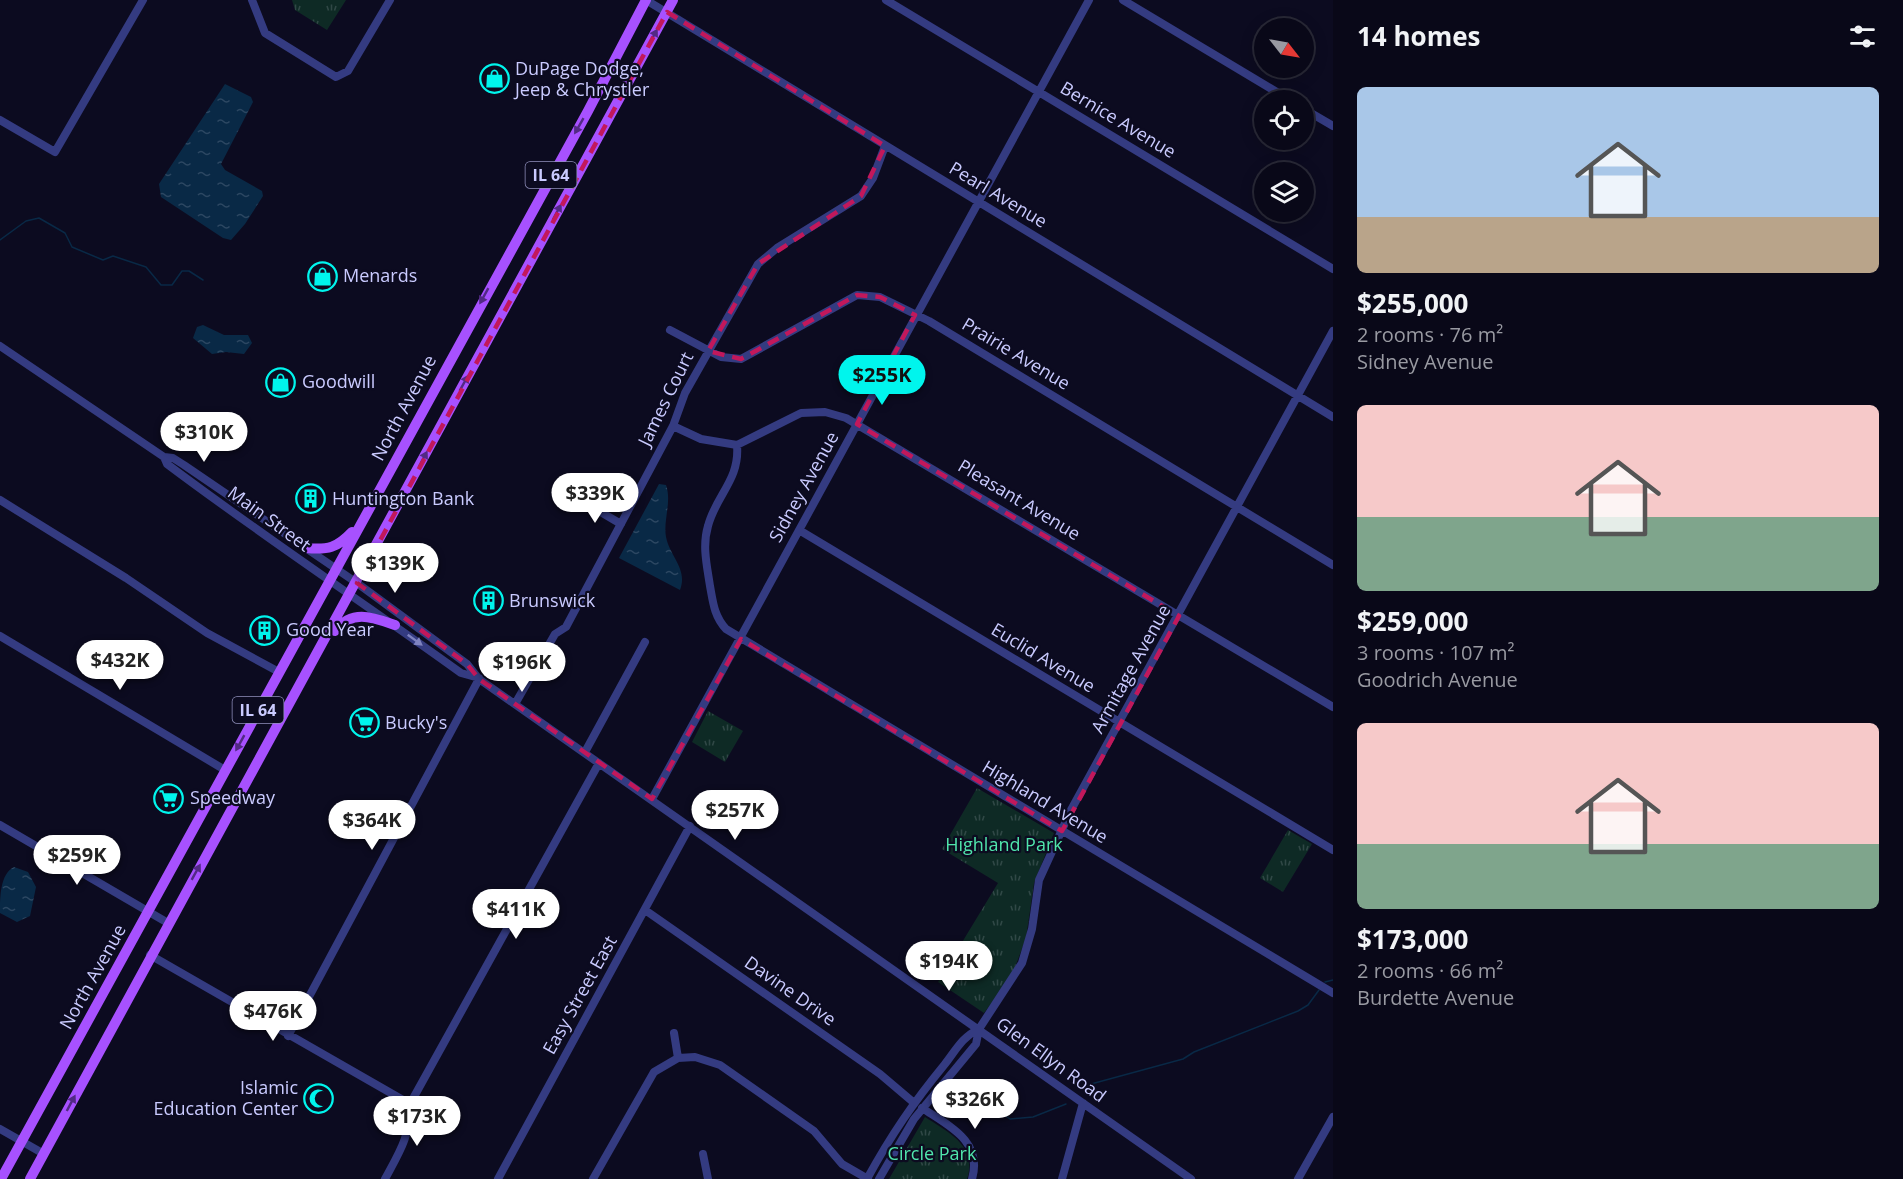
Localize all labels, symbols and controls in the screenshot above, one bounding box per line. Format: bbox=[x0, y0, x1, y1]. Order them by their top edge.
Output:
north arrow bbox=[1254, 18, 1314, 78]
map controls bbox=[1254, 18, 1314, 222]
text: 14 homes bbox=[1357, 18, 1481, 54]
icon: filters bbox=[1846, 20, 1879, 53]
one-way arrow bbox=[648, 28, 658, 45]
place label: DuPage Dodge, Jeep & Chrystler bbox=[513, 56, 650, 101]
shop icon: DuPage Dodge, Jeep & Chrystler bbox=[478, 63, 510, 95]
street label: Bernice Avenue bbox=[1056, 75, 1181, 163]
button: locate bbox=[1254, 90, 1314, 150]
one-way arrow bbox=[574, 118, 584, 135]
icon: home bbox=[1564, 126, 1672, 234]
street label: Pearl Avenue bbox=[945, 155, 1052, 233]
road number: IL 64 bbox=[526, 162, 576, 188]
button: layers bbox=[1254, 162, 1314, 222]
one-way arrow bbox=[552, 203, 562, 220]
shop icon: Menards bbox=[306, 260, 338, 292]
place label: Menards bbox=[343, 263, 417, 287]
text: $255,000 bbox=[1357, 285, 1468, 321]
one-way arrow bbox=[479, 288, 489, 305]
street label: Prairie Avenue bbox=[958, 311, 1075, 395]
text: 2 rooms · 76 m² bbox=[1357, 321, 1503, 348]
street label: James Court bbox=[631, 348, 698, 451]
text: Sidney Avenue bbox=[1357, 348, 1494, 375]
street label: North Avenue bbox=[365, 350, 441, 465]
pin: $255K bbox=[840, 355, 924, 406]
text: $255K bbox=[852, 361, 912, 388]
shop icon: Goodwill bbox=[265, 366, 297, 398]
place label: Goodwill bbox=[302, 369, 375, 393]
one-way arrow bbox=[459, 375, 469, 392]
pin: $310K bbox=[162, 412, 246, 463]
text: $310K bbox=[174, 418, 234, 445]
street label: Sidney Avenue bbox=[763, 427, 843, 546]
icon: home bbox=[1564, 444, 1672, 552]
one-way arrow bbox=[418, 450, 428, 467]
street label: Pleasant Avenue bbox=[954, 453, 1085, 545]
pin: $339K bbox=[553, 473, 637, 524]
text: $339K bbox=[565, 479, 625, 506]
street label: Main Street bbox=[223, 480, 316, 556]
building icon: Huntington Bank bbox=[295, 483, 327, 515]
place label: Huntington Bank bbox=[332, 486, 475, 510]
pin: $139K bbox=[353, 543, 437, 594]
text: $139K bbox=[365, 549, 425, 576]
building icon: Brunswick bbox=[472, 585, 504, 617]
place label: Brunswick bbox=[509, 588, 596, 612]
street label: Armitage Avenue bbox=[1085, 600, 1175, 737]
text: $259,000 bbox=[1357, 603, 1468, 639]
building icon: Good Year bbox=[249, 614, 281, 646]
place label: Good Year bbox=[286, 617, 375, 641]
street label: Euclid Avenue bbox=[987, 617, 1100, 698]
one-way arrow bbox=[407, 634, 423, 646]
text: 3 rooms · 107 m² bbox=[1357, 639, 1515, 666]
pin: $432K bbox=[78, 640, 162, 691]
pin: $196K bbox=[480, 642, 564, 693]
text: $432K bbox=[90, 646, 150, 673]
text: $196K bbox=[492, 648, 552, 675]
text: Goodrich Avenue bbox=[1357, 666, 1518, 693]
road number: IL 64 bbox=[232, 697, 284, 723]
supermarket icon: Bucky's bbox=[348, 707, 380, 739]
place label: Bucky's bbox=[385, 710, 447, 734]
one-way arrow bbox=[235, 735, 245, 752]
street label: Highland Avenue bbox=[978, 754, 1113, 848]
icon: home bbox=[1564, 762, 1672, 870]
supermarket icon: Speedway bbox=[153, 782, 185, 814]
place label: Speedway bbox=[190, 785, 276, 809]
pin: $257K bbox=[693, 790, 777, 841]
text: $257K bbox=[705, 796, 765, 823]
pin: $364K bbox=[330, 800, 414, 851]
text: $364K bbox=[342, 806, 402, 833]
park label: Highland Park bbox=[945, 832, 1063, 856]
pin: $259K bbox=[35, 835, 119, 886]
text: $259K bbox=[47, 841, 107, 868]
one-way arrow bbox=[191, 864, 202, 880]
pin: $411K bbox=[474, 889, 558, 940]
text: $411K bbox=[486, 895, 546, 922]
street label: North Avenue bbox=[53, 920, 131, 1033]
text: $173,000 bbox=[1357, 921, 1468, 957]
street label: Easy Street East bbox=[537, 931, 622, 1058]
pin: $194K bbox=[907, 941, 991, 992]
text: $194K bbox=[919, 947, 979, 974]
street label: Davine Drive bbox=[740, 950, 841, 1031]
text: 2 rooms · 66 m² bbox=[1357, 957, 1503, 984]
text: Burdette Avenue bbox=[1357, 984, 1514, 1011]
pin: $476K bbox=[231, 991, 315, 1042]
text: $476K bbox=[243, 997, 303, 1024]
street label: Glen Ellyn Road bbox=[992, 1011, 1111, 1107]
place label: Islamic Education Center bbox=[153, 1075, 299, 1120]
pin: $326K bbox=[933, 1079, 1017, 1130]
mosque icon: Islamic Education Center bbox=[303, 1082, 335, 1114]
text: $326K bbox=[945, 1085, 1005, 1112]
one-way arrow bbox=[66, 1094, 76, 1111]
pin: $173K bbox=[375, 1096, 459, 1147]
text: $173K bbox=[387, 1102, 447, 1129]
park label: Circle Park bbox=[888, 1141, 977, 1165]

